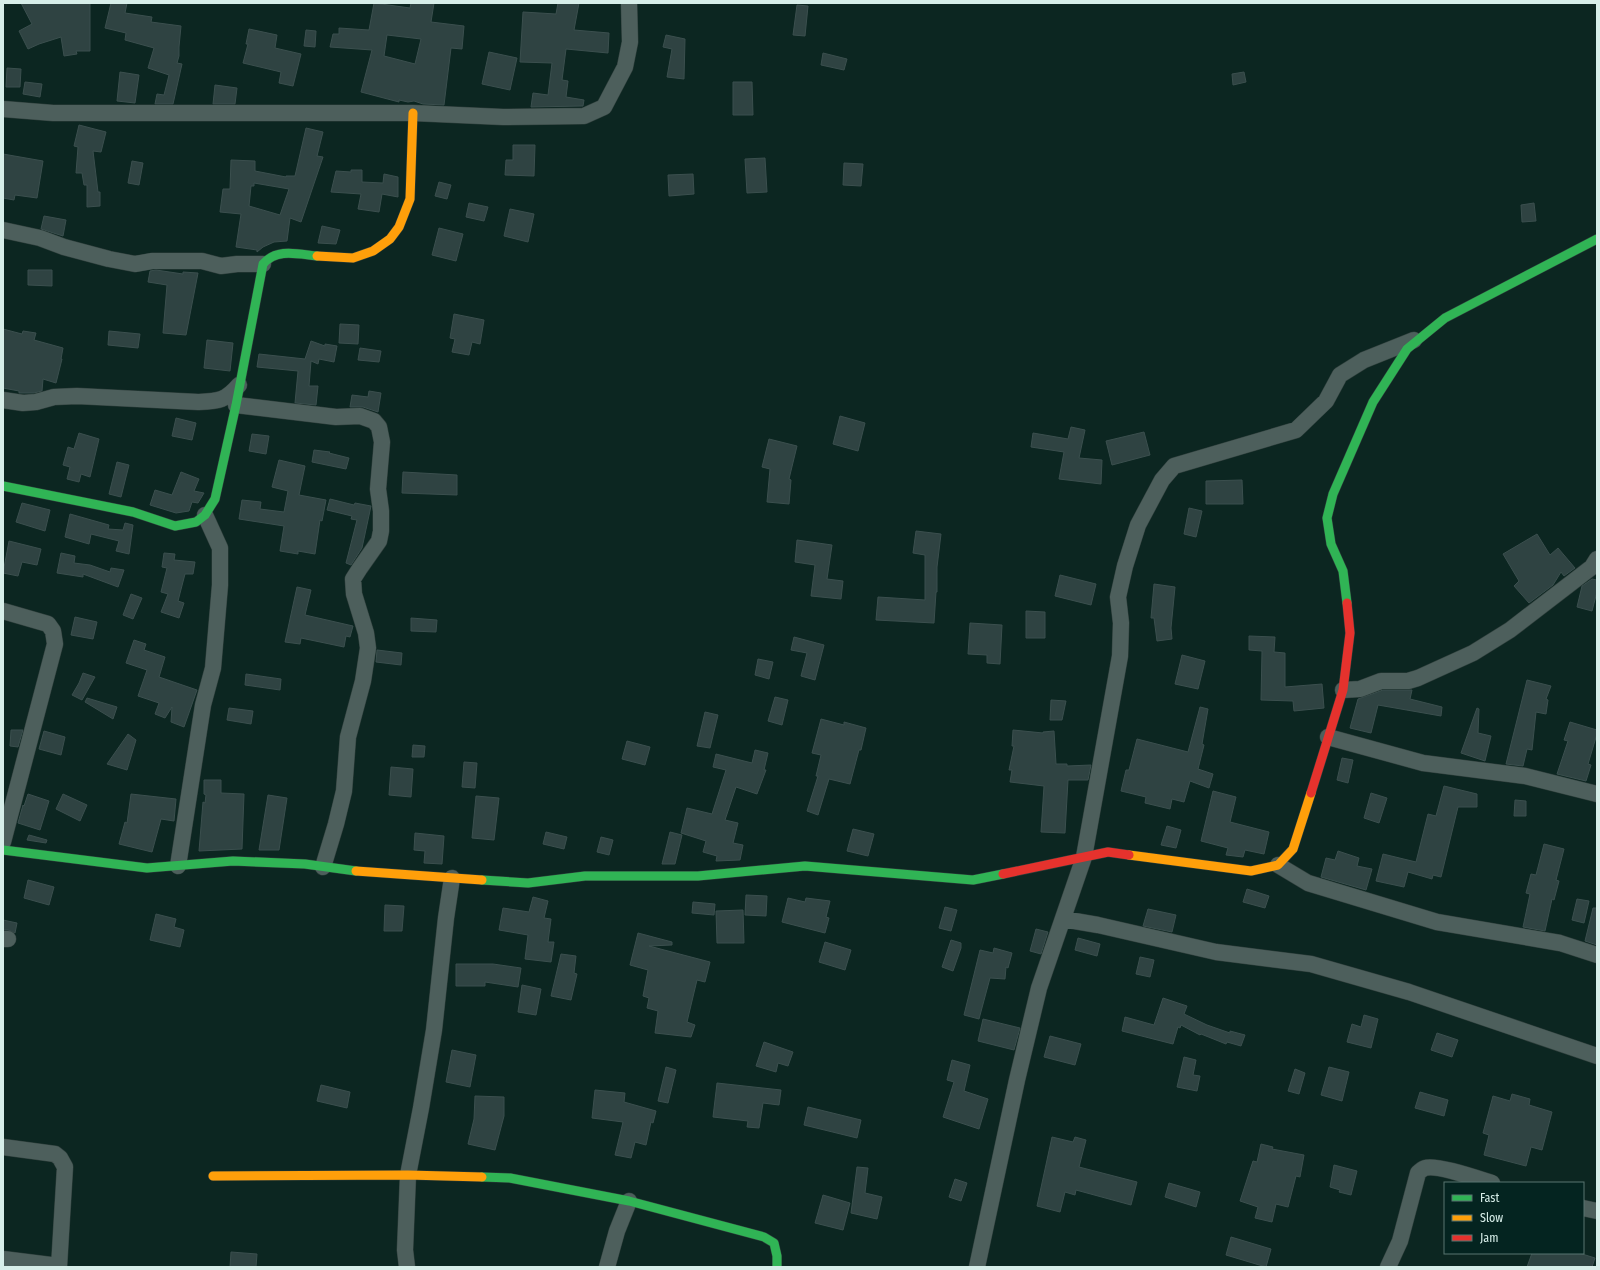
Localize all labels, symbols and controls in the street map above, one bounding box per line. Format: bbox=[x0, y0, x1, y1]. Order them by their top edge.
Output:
legend bbox=[1444, 1182, 1584, 1254]
text: Fast bbox=[1480, 1191, 1499, 1205]
text: Slow bbox=[1480, 1211, 1503, 1225]
text: Jam bbox=[1480, 1231, 1498, 1245]

